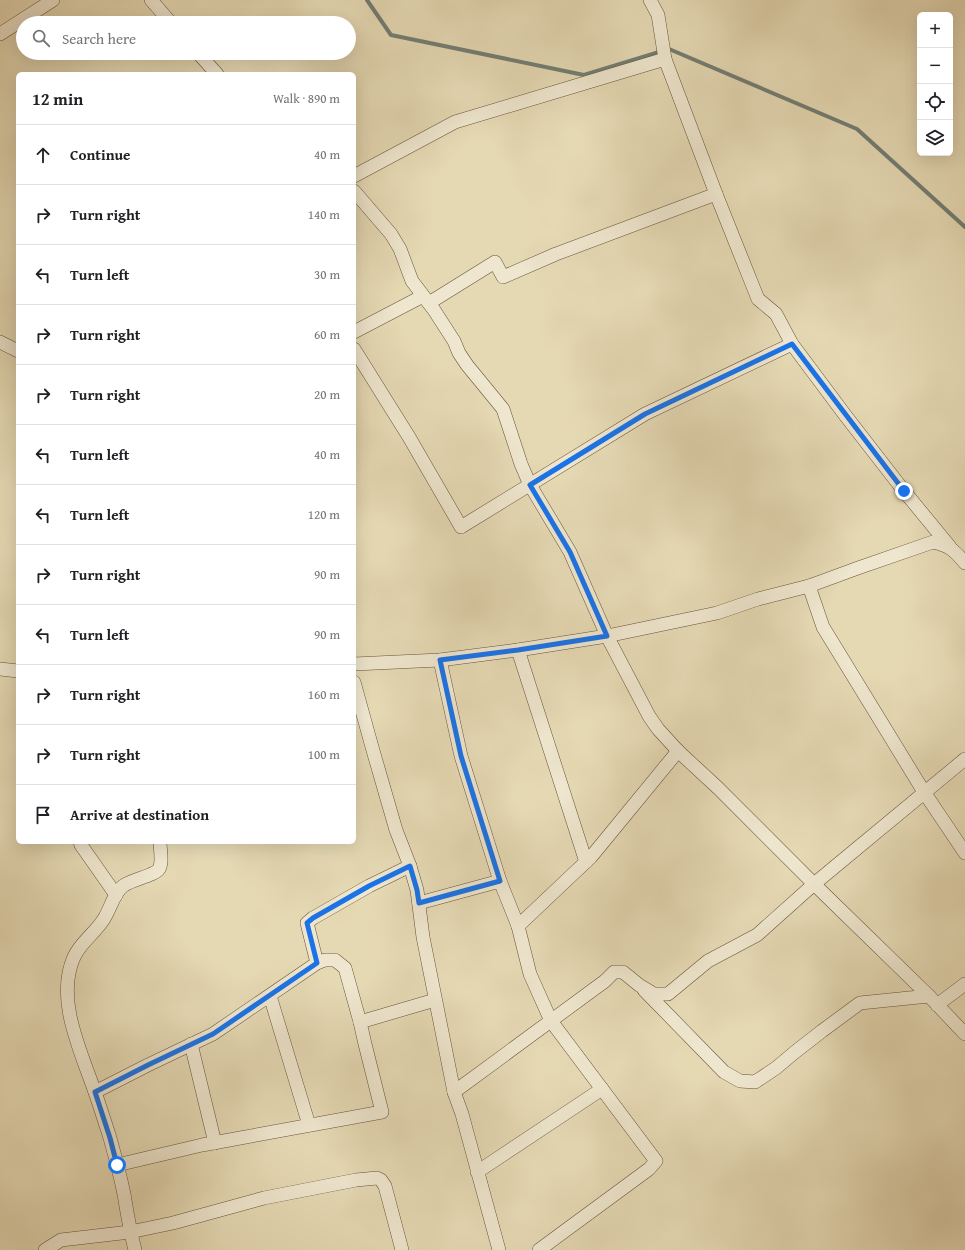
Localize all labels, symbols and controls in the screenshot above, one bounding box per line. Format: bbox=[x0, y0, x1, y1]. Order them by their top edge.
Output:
map controls bbox=[917, 12, 953, 156]
button: + bbox=[917, 12, 953, 48]
search box bbox=[16, 16, 356, 60]
icon: search bbox=[30, 27, 52, 49]
text: Search here bbox=[62, 28, 136, 49]
button: − bbox=[917, 48, 953, 84]
button: locate bbox=[917, 84, 953, 120]
text: 12 min bbox=[32, 86, 83, 111]
text: Walk · 890 m bbox=[273, 89, 340, 108]
button: layers bbox=[917, 120, 953, 156]
icon: ahead bbox=[32, 144, 54, 166]
text: Continue bbox=[70, 144, 131, 165]
text: 40 m bbox=[314, 145, 340, 164]
icon: right bbox=[32, 204, 54, 226]
text: Turn right bbox=[70, 204, 141, 225]
text: 140 m bbox=[308, 205, 340, 224]
icon: left bbox=[32, 264, 54, 286]
text: Turn left bbox=[70, 264, 129, 285]
text: 30 m bbox=[314, 265, 340, 284]
icon: right bbox=[32, 324, 54, 346]
text: Turn right bbox=[70, 324, 141, 345]
text: 60 m bbox=[314, 325, 340, 344]
icon: right bbox=[32, 384, 54, 406]
text: Turn right bbox=[70, 384, 141, 405]
text: 20 m bbox=[314, 385, 340, 404]
icon: left bbox=[32, 444, 54, 466]
text: Turn left bbox=[70, 444, 129, 465]
text: 40 m bbox=[314, 445, 340, 464]
route end bbox=[895, 482, 913, 500]
icon: left bbox=[32, 504, 54, 526]
text: Turn left bbox=[70, 504, 129, 525]
text: 120 m bbox=[308, 505, 340, 524]
icon: right bbox=[32, 564, 54, 586]
text: Turn right bbox=[70, 564, 141, 585]
text: 90 m bbox=[314, 565, 340, 584]
icon: left bbox=[32, 624, 54, 646]
text: Turn left bbox=[70, 624, 129, 645]
text: 90 m bbox=[314, 625, 340, 644]
icon: right bbox=[32, 684, 54, 706]
text: Turn right bbox=[70, 684, 141, 705]
text: 160 m bbox=[308, 685, 340, 704]
icon: right bbox=[32, 744, 54, 766]
text: Turn right bbox=[70, 744, 141, 765]
text: 100 m bbox=[308, 745, 340, 764]
icon: arrive bbox=[32, 804, 54, 826]
text: Arrive at destination bbox=[70, 804, 209, 825]
route start bbox=[108, 1156, 126, 1174]

